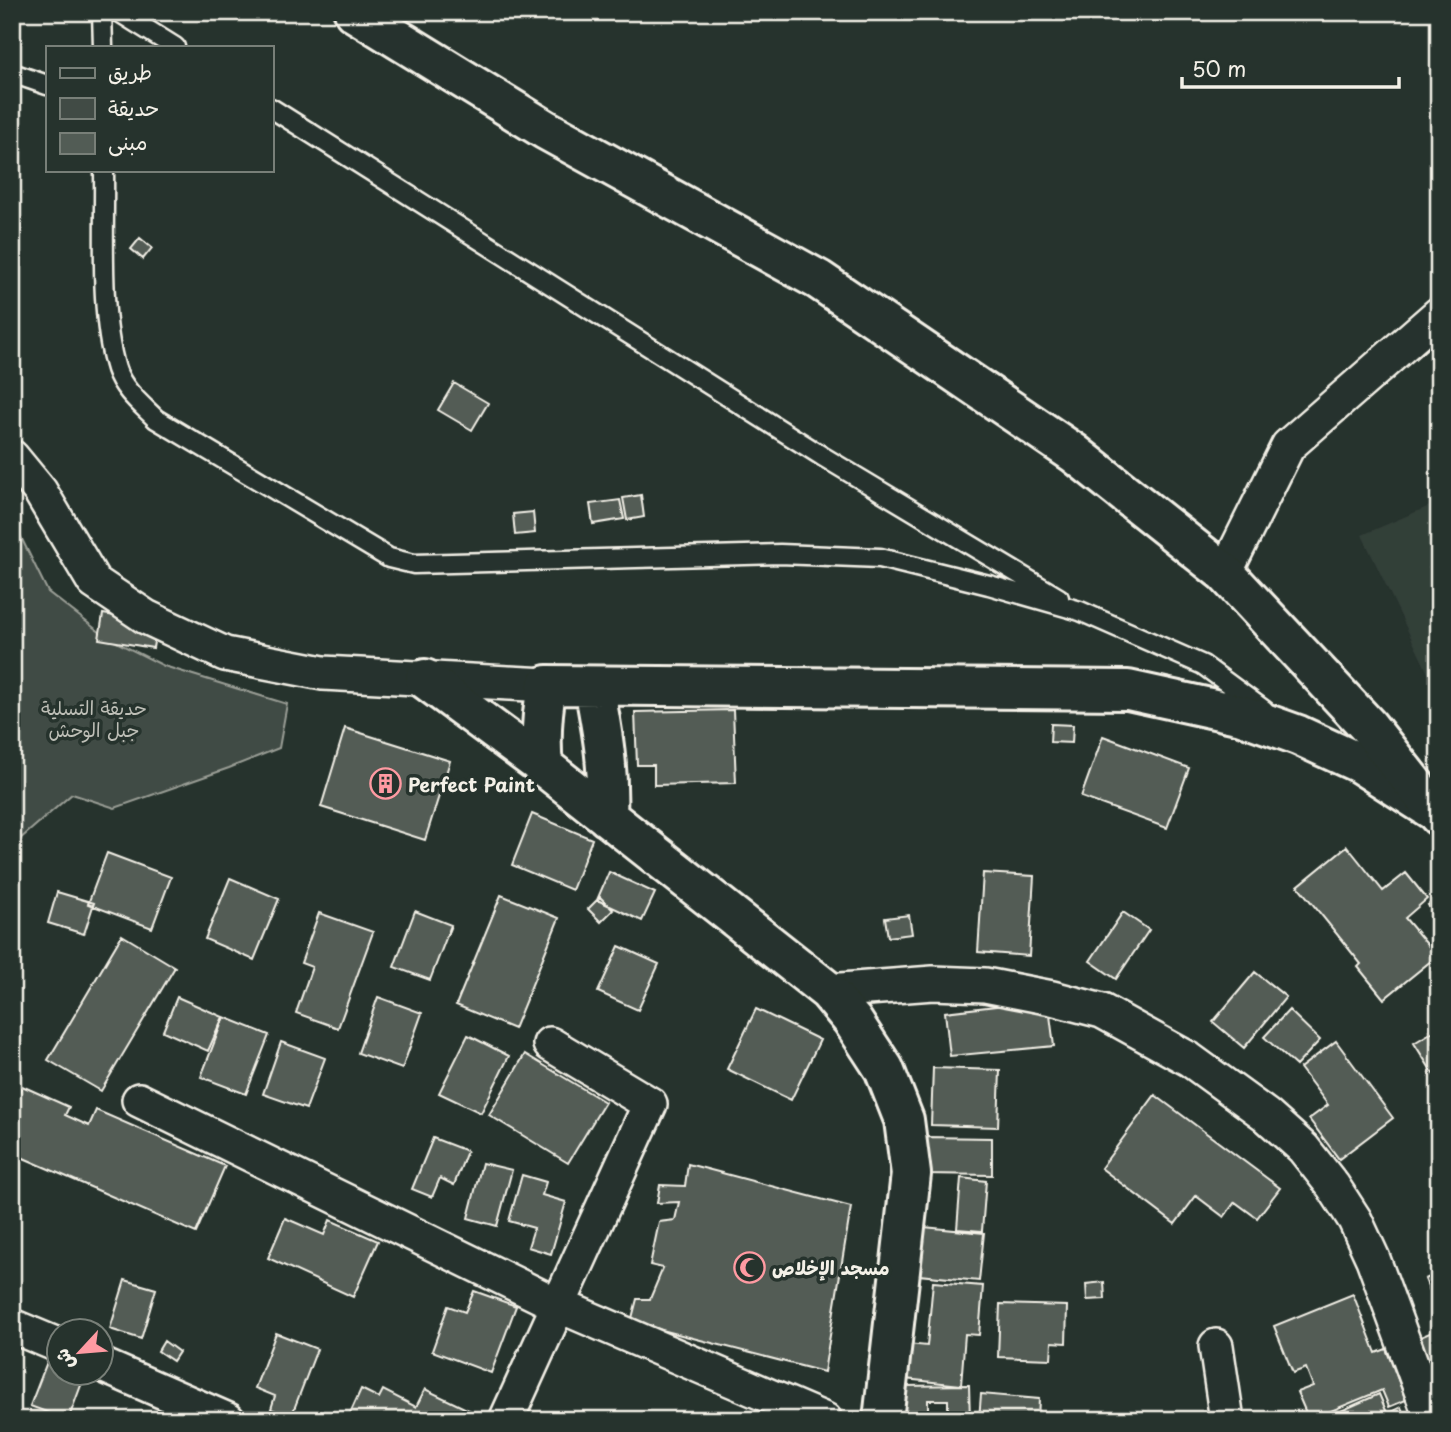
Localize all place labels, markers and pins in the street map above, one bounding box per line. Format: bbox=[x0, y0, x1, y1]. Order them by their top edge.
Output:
building icon: Perfect Paint bbox=[368, 767, 402, 801]
place label: Perfect Paint bbox=[408, 770, 535, 798]
mosque icon: مسجد الإخلاص bbox=[732, 1250, 766, 1284]
place label: مسجد الإخلاص bbox=[772, 1253, 890, 1281]

